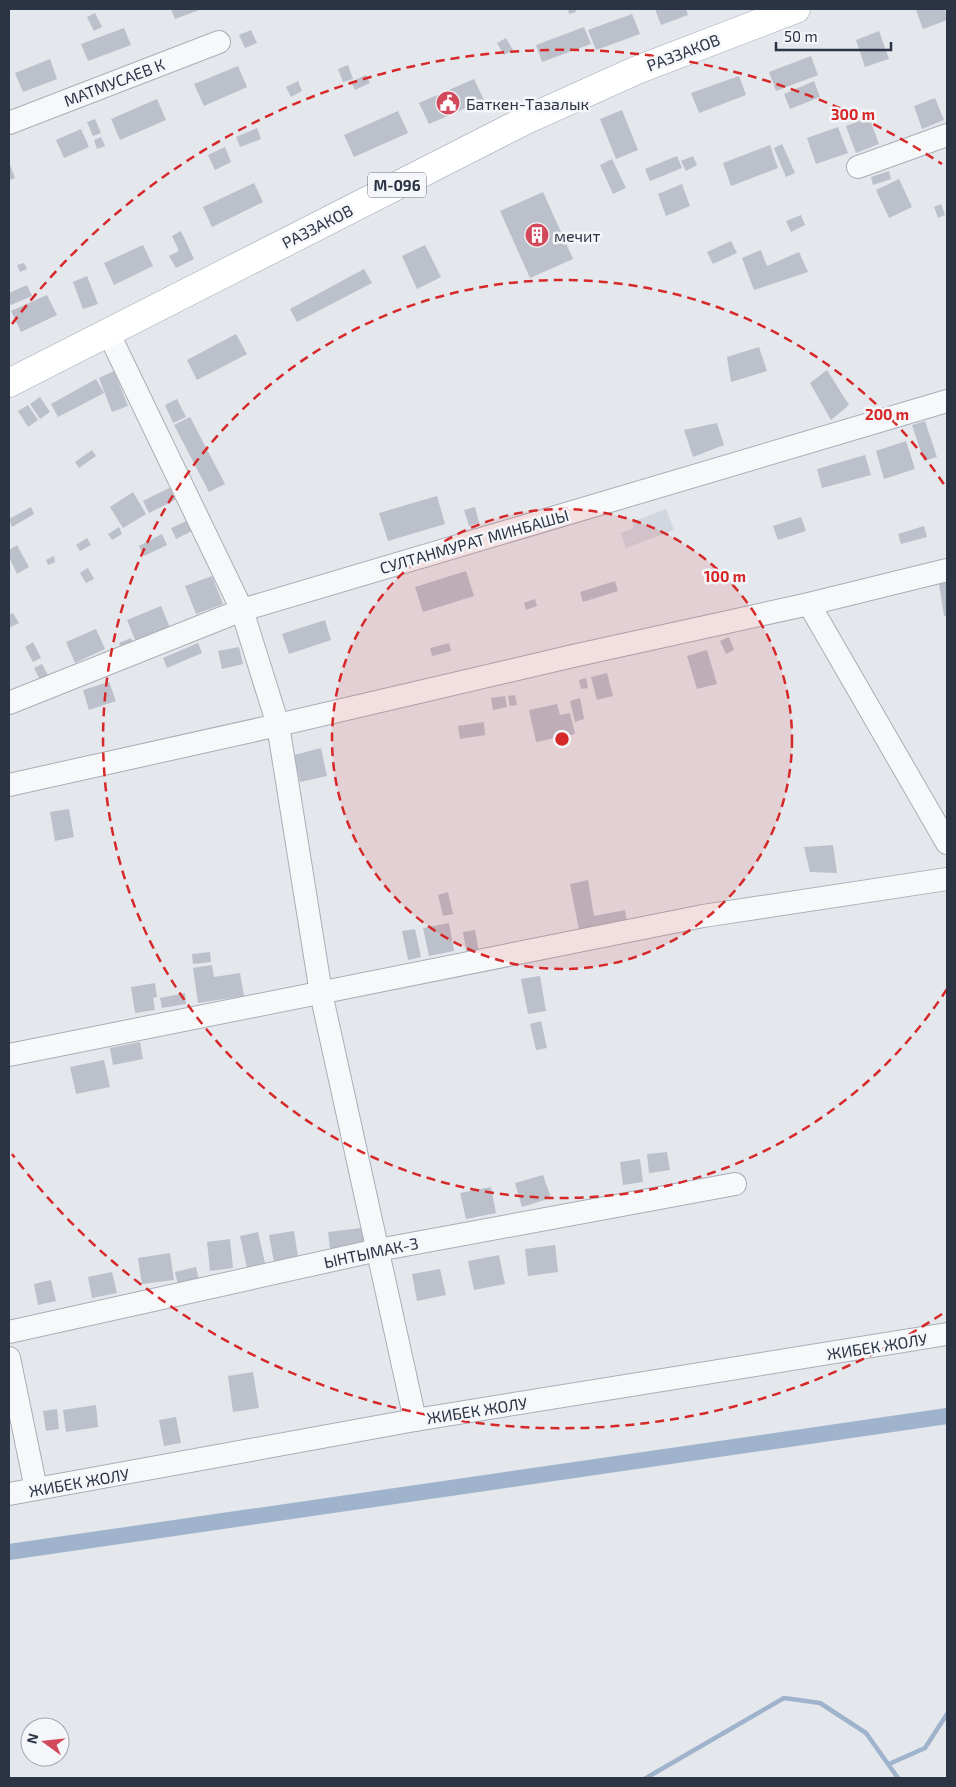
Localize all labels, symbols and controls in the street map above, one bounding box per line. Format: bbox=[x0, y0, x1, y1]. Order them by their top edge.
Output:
scale bar bbox=[776, 20, 891, 52]
text: 50 m bbox=[784, 27, 818, 45]
street label: РАЗЗАКОВ bbox=[644, 29, 722, 75]
street label: МАТМУСАЕВ К bbox=[61, 54, 167, 110]
public building icon: Баткен-Тазалык bbox=[435, 90, 461, 116]
place label: Баткен-Тазалык bbox=[466, 94, 589, 113]
text: 300 m bbox=[831, 105, 875, 123]
road number: М-096 bbox=[368, 172, 426, 198]
street label: РАЗЗАКОВ bbox=[278, 200, 356, 252]
building icon: мечит bbox=[524, 222, 550, 248]
place label: мечит bbox=[554, 226, 600, 245]
text: 200 m bbox=[865, 405, 909, 423]
street label: СУЛТАНМУРАТ МИНБАШЫ bbox=[377, 505, 571, 577]
text: 100 m bbox=[704, 567, 746, 585]
centre of rings bbox=[553, 730, 571, 748]
street label: ЫНТЫМАК-3 bbox=[322, 1233, 420, 1271]
street label: ЖИБЕК ЖОЛУ bbox=[825, 1329, 929, 1363]
street label: ЖИБЕК ЖОЛУ bbox=[425, 1393, 529, 1427]
street label: ЖИБЕК ЖОЛУ bbox=[27, 1464, 131, 1500]
north arrow bbox=[20, 1717, 70, 1767]
text: N bbox=[22, 1731, 41, 1746]

